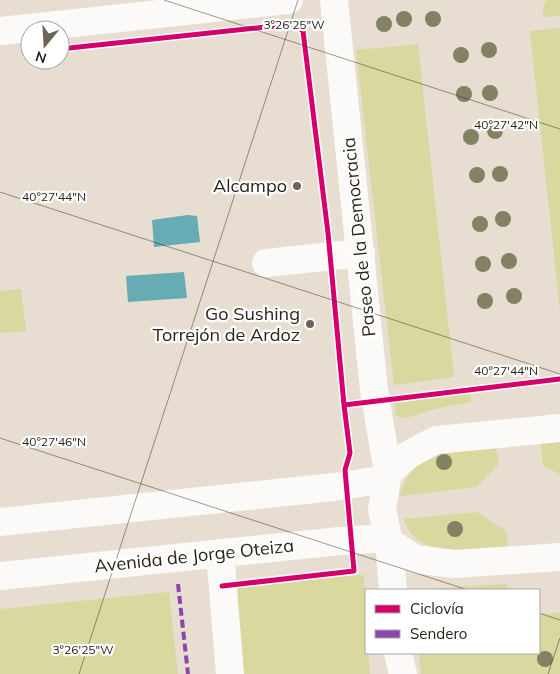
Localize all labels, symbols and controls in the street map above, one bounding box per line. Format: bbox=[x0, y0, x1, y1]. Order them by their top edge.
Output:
text: 3°26'25"W bbox=[263, 17, 325, 32]
north arrow bbox=[20, 20, 70, 70]
text: N bbox=[33, 47, 49, 68]
text: 40°27'42"N bbox=[474, 117, 538, 132]
street label: Paseo de la Democracia bbox=[337, 136, 380, 338]
place label: Alcampo bbox=[213, 174, 287, 197]
marker: Alcampo bbox=[291, 180, 303, 192]
text: 40°27'44"N bbox=[22, 189, 86, 204]
place label: Go Sushing Torrejón de Ardoz bbox=[152, 302, 300, 346]
marker: Go Sushing Torrejón de Ardoz bbox=[304, 318, 316, 330]
text: 40°27'44"N bbox=[474, 363, 538, 378]
text: 40°27'46"N bbox=[22, 434, 86, 449]
street label: Avenida de Jorge Oteiza bbox=[93, 534, 295, 577]
legend bbox=[365, 589, 540, 654]
text: Ciclovía bbox=[410, 599, 464, 618]
text: Sendero bbox=[410, 624, 467, 643]
text: 3°26'25"W bbox=[52, 642, 114, 657]

